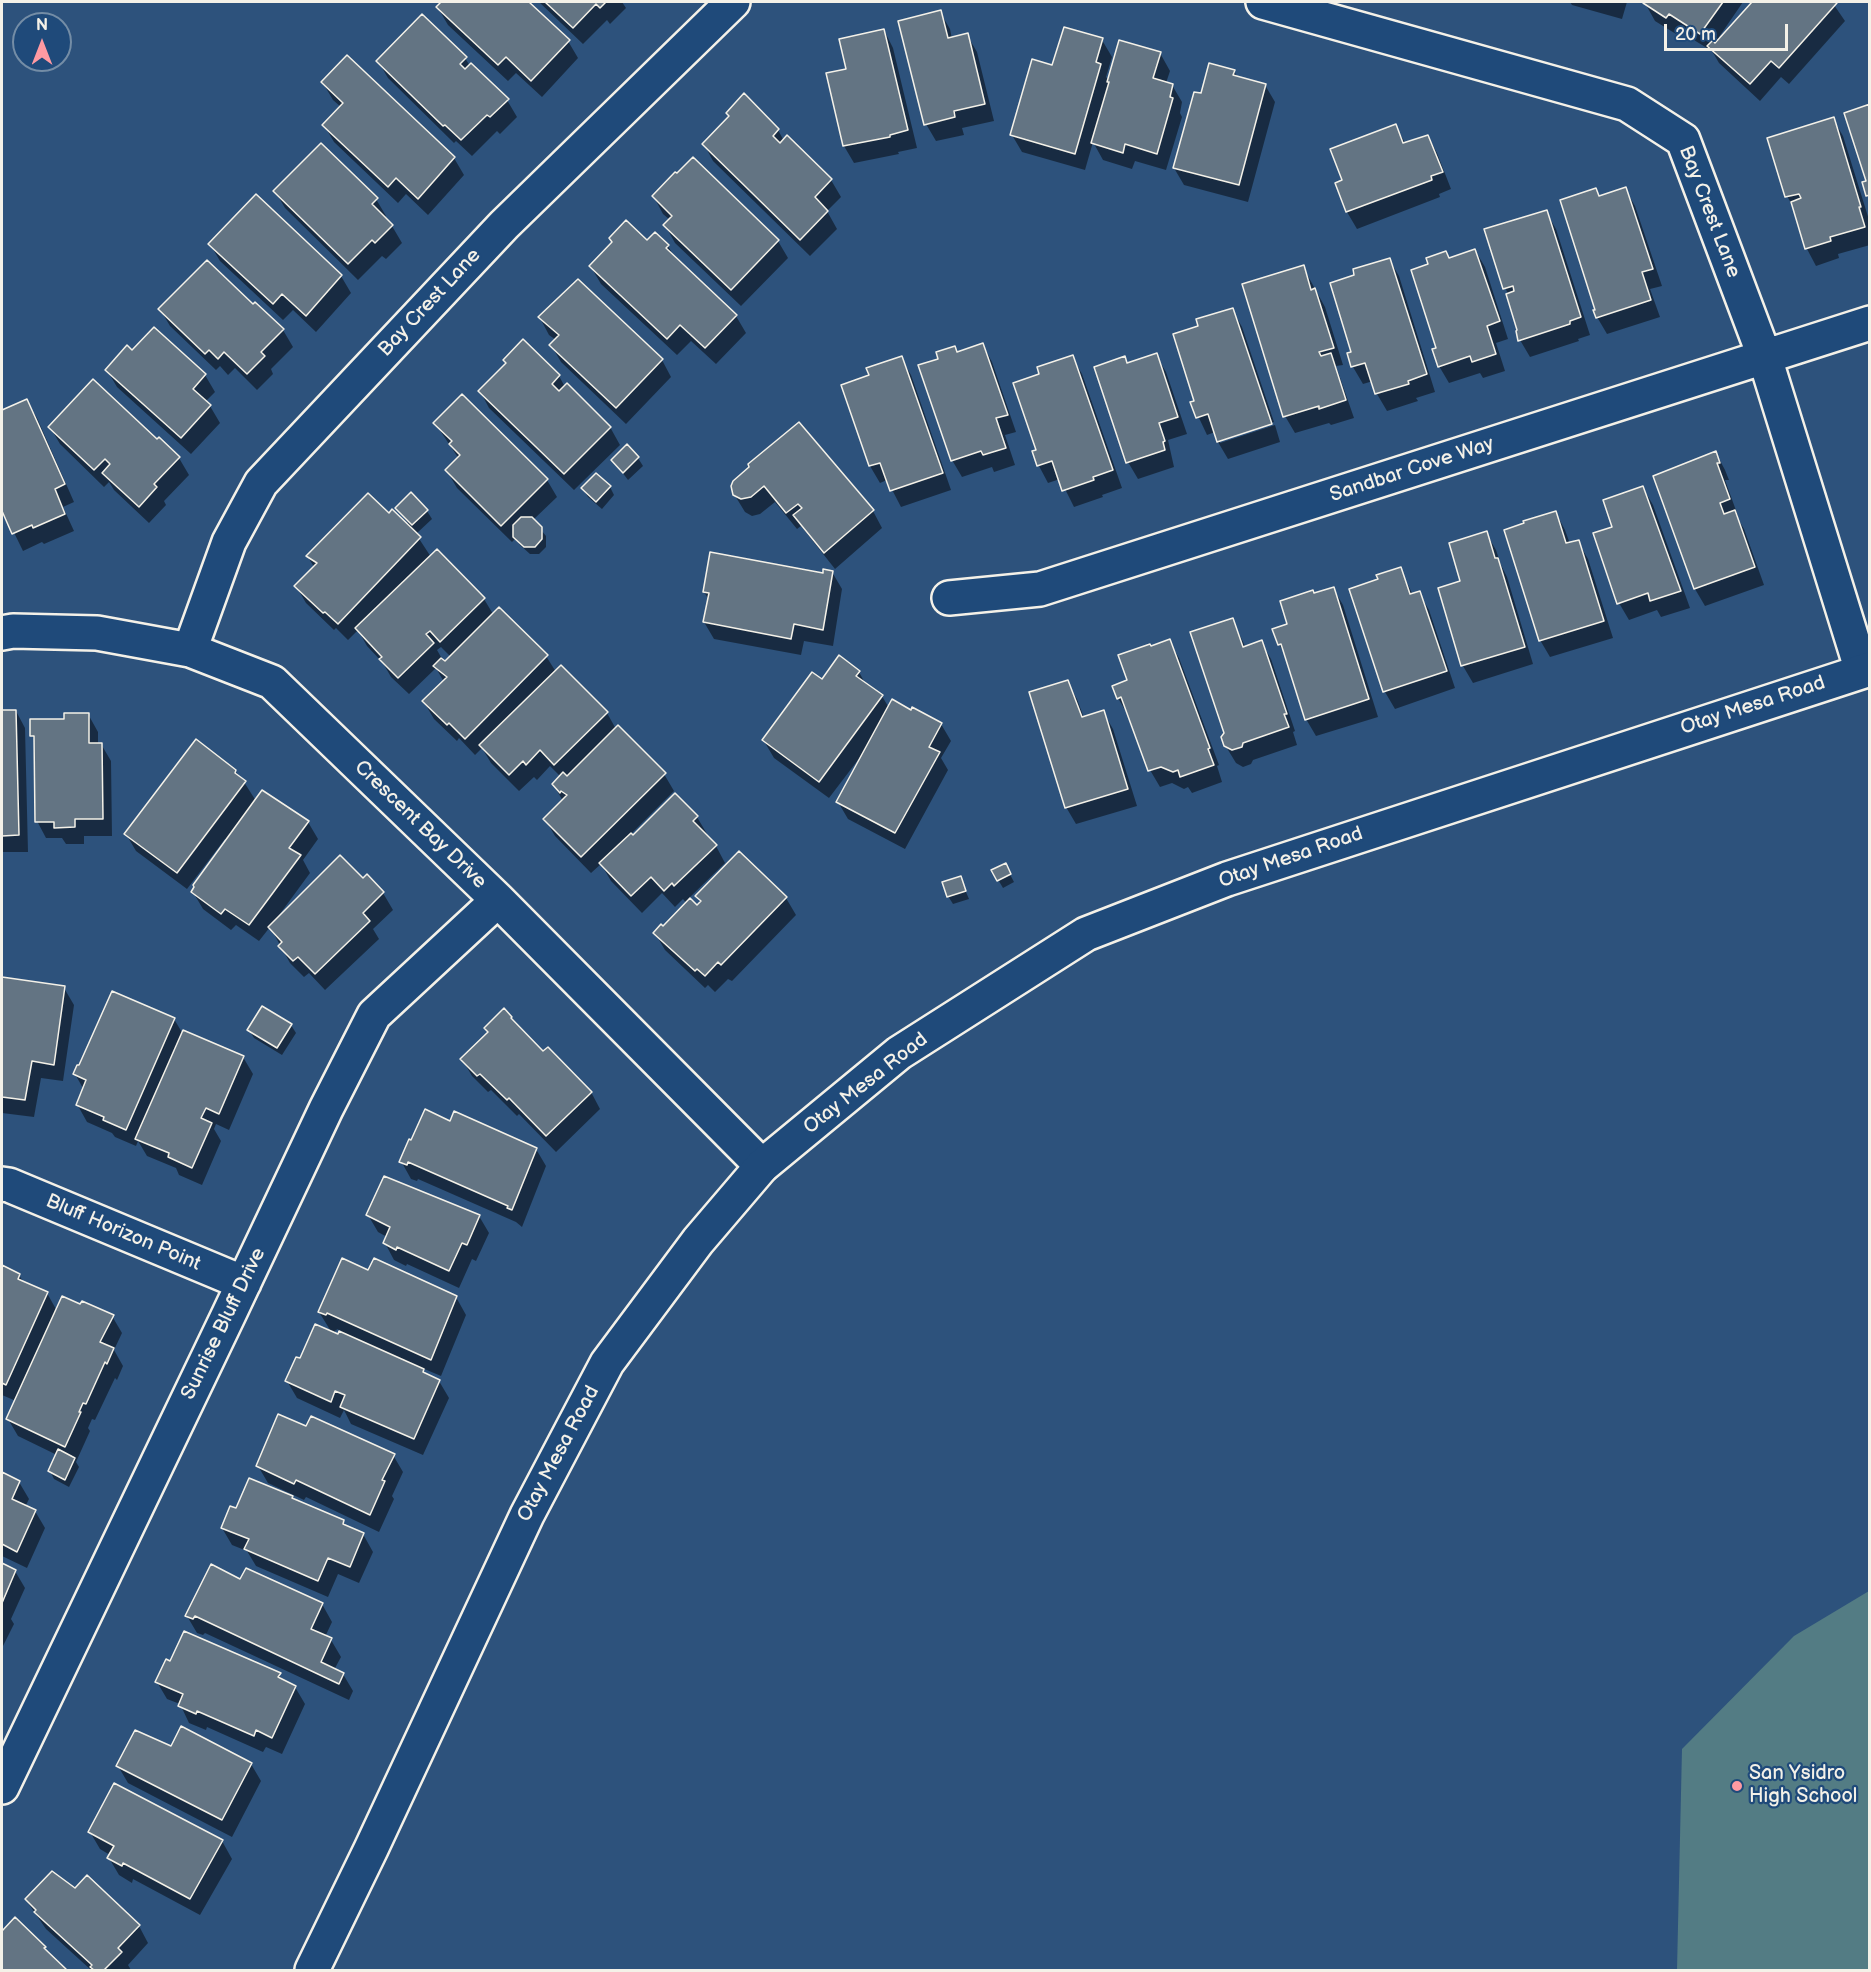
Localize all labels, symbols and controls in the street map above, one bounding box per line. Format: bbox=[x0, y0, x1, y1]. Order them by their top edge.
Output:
north arrow bbox=[12, 12, 72, 72]
scale bar bbox=[1667, 12, 1792, 50]
text: N bbox=[36, 16, 48, 35]
text: 20 m bbox=[1675, 24, 1716, 45]
street label: Bay Crest Lane bbox=[1673, 143, 1745, 281]
street label: Bay Crest Lane bbox=[374, 244, 486, 362]
street label: Sandbar Cove Way bbox=[1327, 432, 1497, 508]
street label: Otay Mesa Road bbox=[1678, 671, 1828, 741]
street label: Crescent Bay Drive bbox=[349, 756, 491, 894]
street label: Otay Mesa Road bbox=[1216, 822, 1366, 894]
street label: Otay Mesa Road bbox=[799, 1028, 933, 1140]
street label: Bluff Horizon Point bbox=[42, 1190, 204, 1276]
street label: Sunrise Bluff Drive bbox=[177, 1244, 271, 1404]
street label: Otay Mesa Road bbox=[513, 1382, 605, 1526]
place label: San Ysidro High School bbox=[1749, 1762, 1857, 1809]
marker: San Ysidro High School bbox=[1730, 1779, 1744, 1793]

